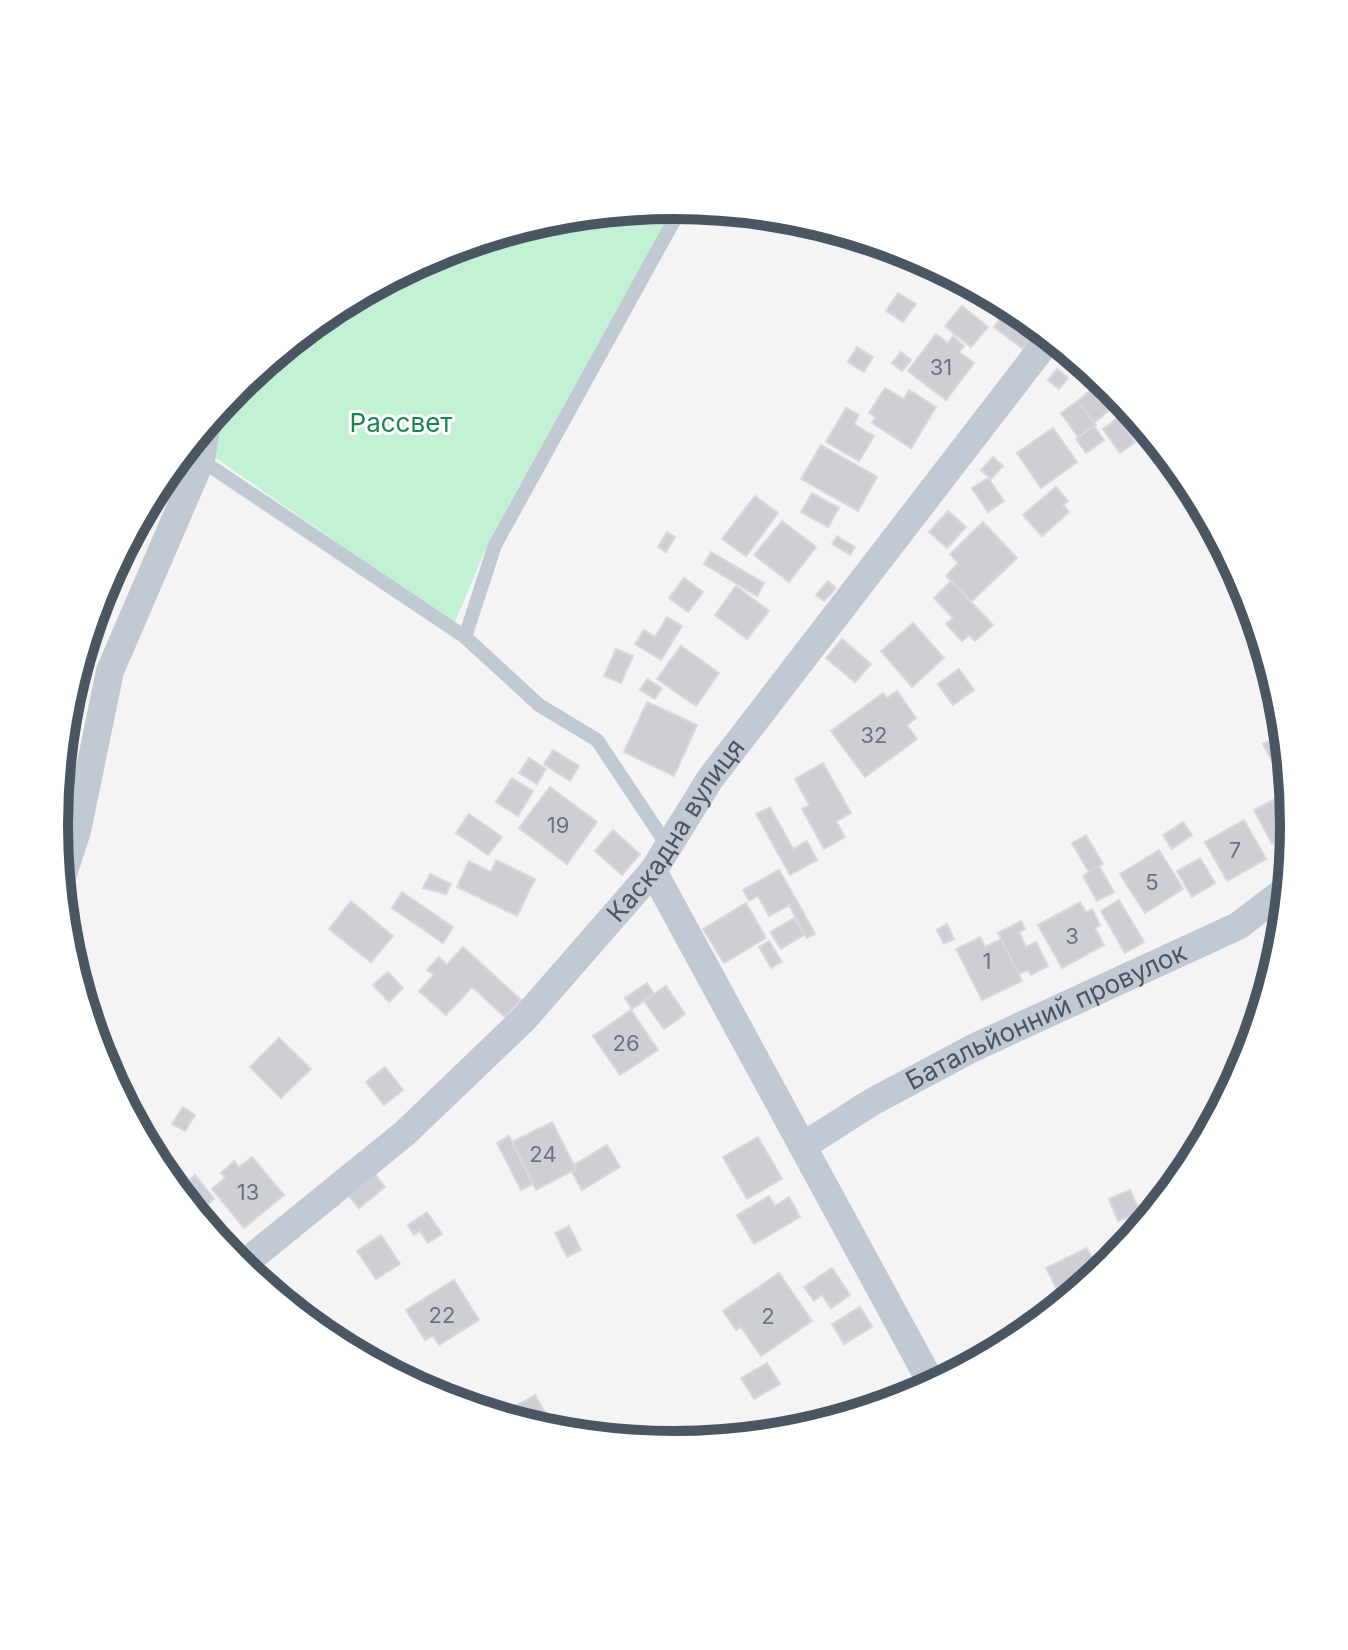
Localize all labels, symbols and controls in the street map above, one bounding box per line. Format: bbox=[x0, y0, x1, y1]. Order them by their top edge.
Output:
house number: 31 bbox=[930, 354, 952, 380]
park label: Рассвет bbox=[350, 407, 452, 438]
house number: 32 bbox=[860, 722, 888, 748]
street label: Каскадна вулиця bbox=[600, 732, 751, 928]
house number: 19 bbox=[547, 812, 569, 838]
house number: 7 bbox=[1229, 837, 1241, 863]
house number: 5 bbox=[1145, 869, 1159, 895]
house number: 3 bbox=[1065, 923, 1079, 949]
street label: Батальйонний провулок bbox=[900, 936, 1191, 1096]
house number: 1 bbox=[983, 948, 991, 974]
house number: 26 bbox=[612, 1030, 640, 1056]
house number: 24 bbox=[529, 1141, 557, 1167]
house number: 13 bbox=[237, 1179, 259, 1205]
house number: 22 bbox=[429, 1302, 455, 1328]
house number: 2 bbox=[761, 1303, 775, 1329]

